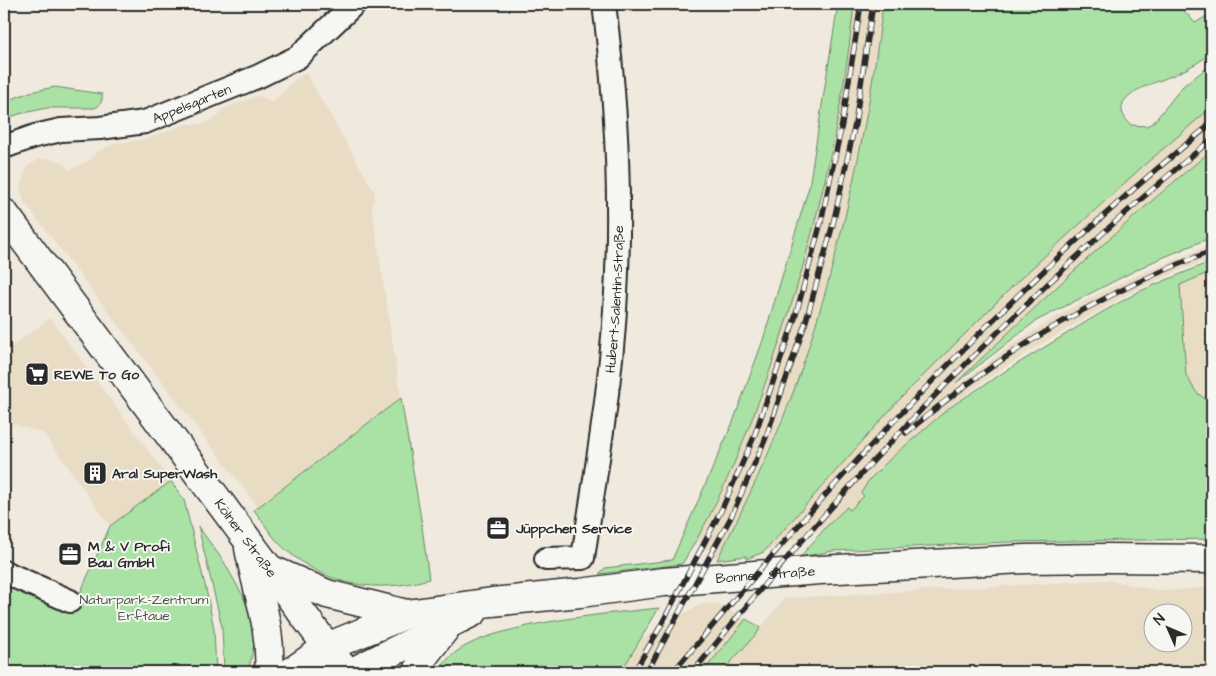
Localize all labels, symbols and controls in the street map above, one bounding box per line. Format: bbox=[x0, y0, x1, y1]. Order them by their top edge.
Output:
street label: Appelsgarten bbox=[149, 79, 234, 129]
street label: Hubert-Salentin-Straße bbox=[601, 225, 629, 374]
supermarket icon: REWE To Go bbox=[24, 361, 50, 387]
place label: REWE To Go bbox=[54, 365, 139, 385]
building icon: Aral SuperWash bbox=[82, 460, 108, 486]
place label: Aral SuperWash bbox=[112, 464, 218, 484]
street label: Kölner Straße bbox=[209, 495, 281, 582]
office icon: Jüppchen Service bbox=[485, 515, 511, 541]
place label: Jüppchen Service bbox=[515, 519, 633, 539]
place label: M & V Profi Bau GmbH bbox=[88, 537, 170, 573]
office icon: M & V Profi Bau GmbH bbox=[57, 541, 83, 567]
street label: Bonner Straße bbox=[715, 561, 816, 589]
park label: Naturpark-Zentrum Erftaue bbox=[80, 590, 209, 626]
north arrow bbox=[1144, 604, 1194, 654]
text: N bbox=[1149, 609, 1170, 630]

